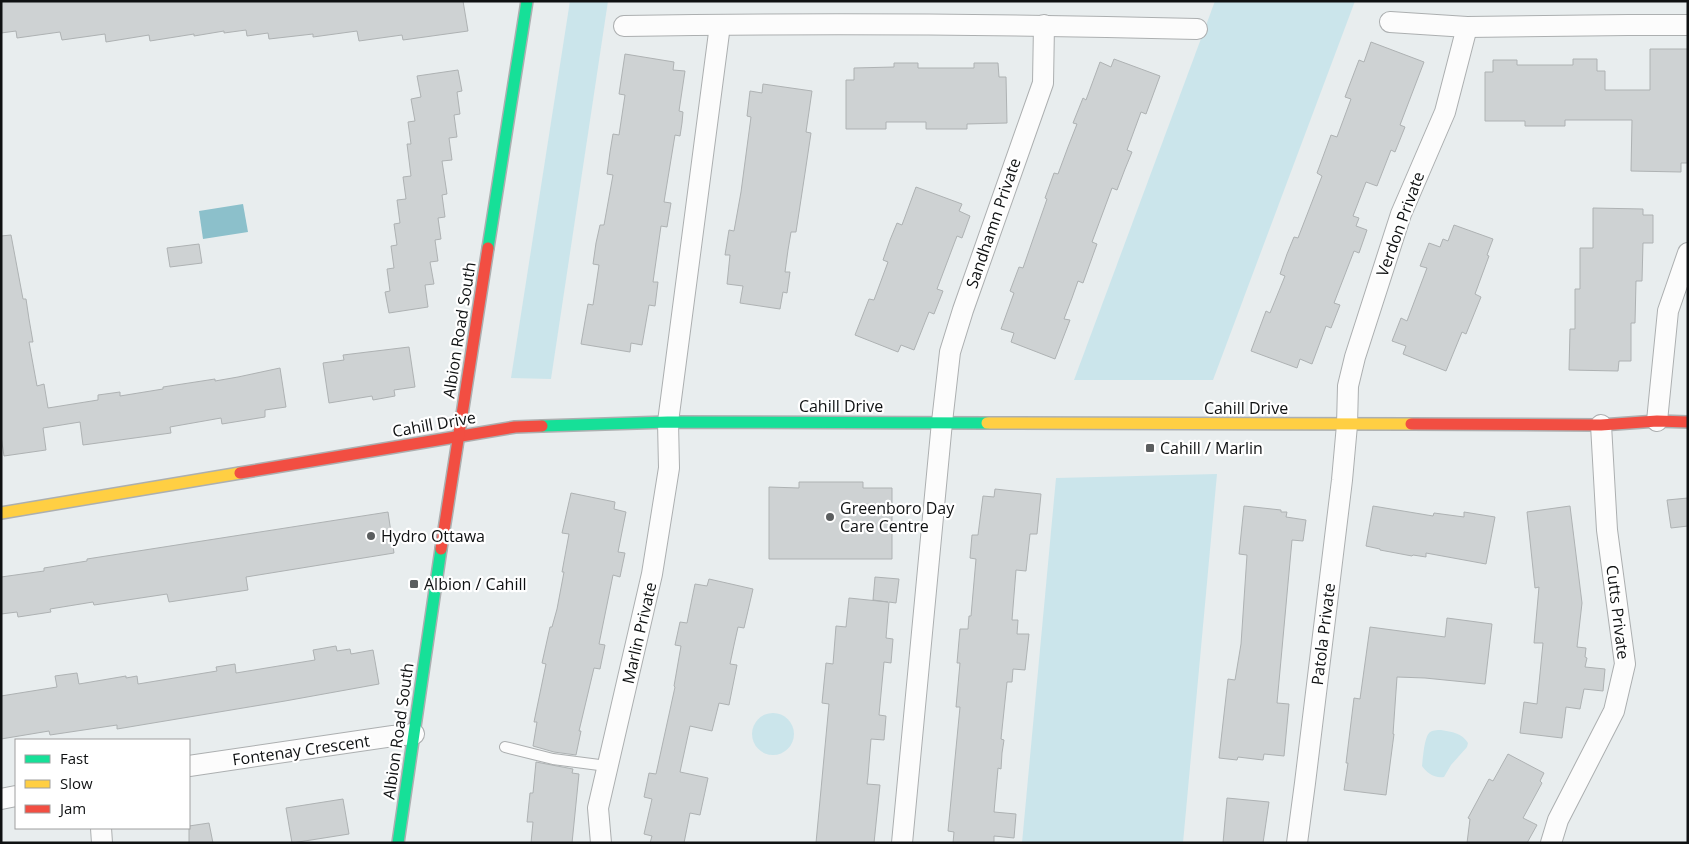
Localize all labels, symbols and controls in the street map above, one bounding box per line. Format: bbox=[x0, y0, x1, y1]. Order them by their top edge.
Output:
street label: Sandhamn Private bbox=[960, 155, 1026, 291]
street label: Verdon Private bbox=[1371, 168, 1429, 280]
street label: Albion Road South bbox=[437, 260, 481, 400]
street label: Cahill Drive bbox=[799, 395, 883, 417]
street label: Cahill Drive bbox=[1204, 397, 1288, 419]
street label: Cahill Drive bbox=[391, 406, 477, 442]
place label: Cahill / Marlin bbox=[1160, 437, 1263, 459]
marker: Cahill / Marlin bbox=[1144, 442, 1156, 454]
place label: Greenboro Day Care Centre bbox=[840, 497, 955, 537]
marker: Greenboro Day Care Centre bbox=[824, 511, 836, 523]
place label: Hydro Ottawa bbox=[381, 525, 485, 547]
marker: Hydro Ottawa bbox=[365, 530, 377, 542]
street label: Cutts Private bbox=[1601, 564, 1635, 660]
place label: Albion / Cahill bbox=[424, 573, 527, 595]
marker: Albion / Cahill bbox=[408, 578, 420, 590]
street label: Marlin Private bbox=[617, 580, 661, 686]
street label: Patola Private bbox=[1306, 582, 1340, 686]
street label: Albion Road South bbox=[378, 661, 418, 801]
street label: Fontenay Crescent bbox=[231, 729, 371, 771]
legend bbox=[15, 739, 190, 829]
text: Fast bbox=[60, 748, 89, 768]
text: Slow bbox=[60, 773, 93, 793]
text: Jam bbox=[58, 798, 86, 818]

